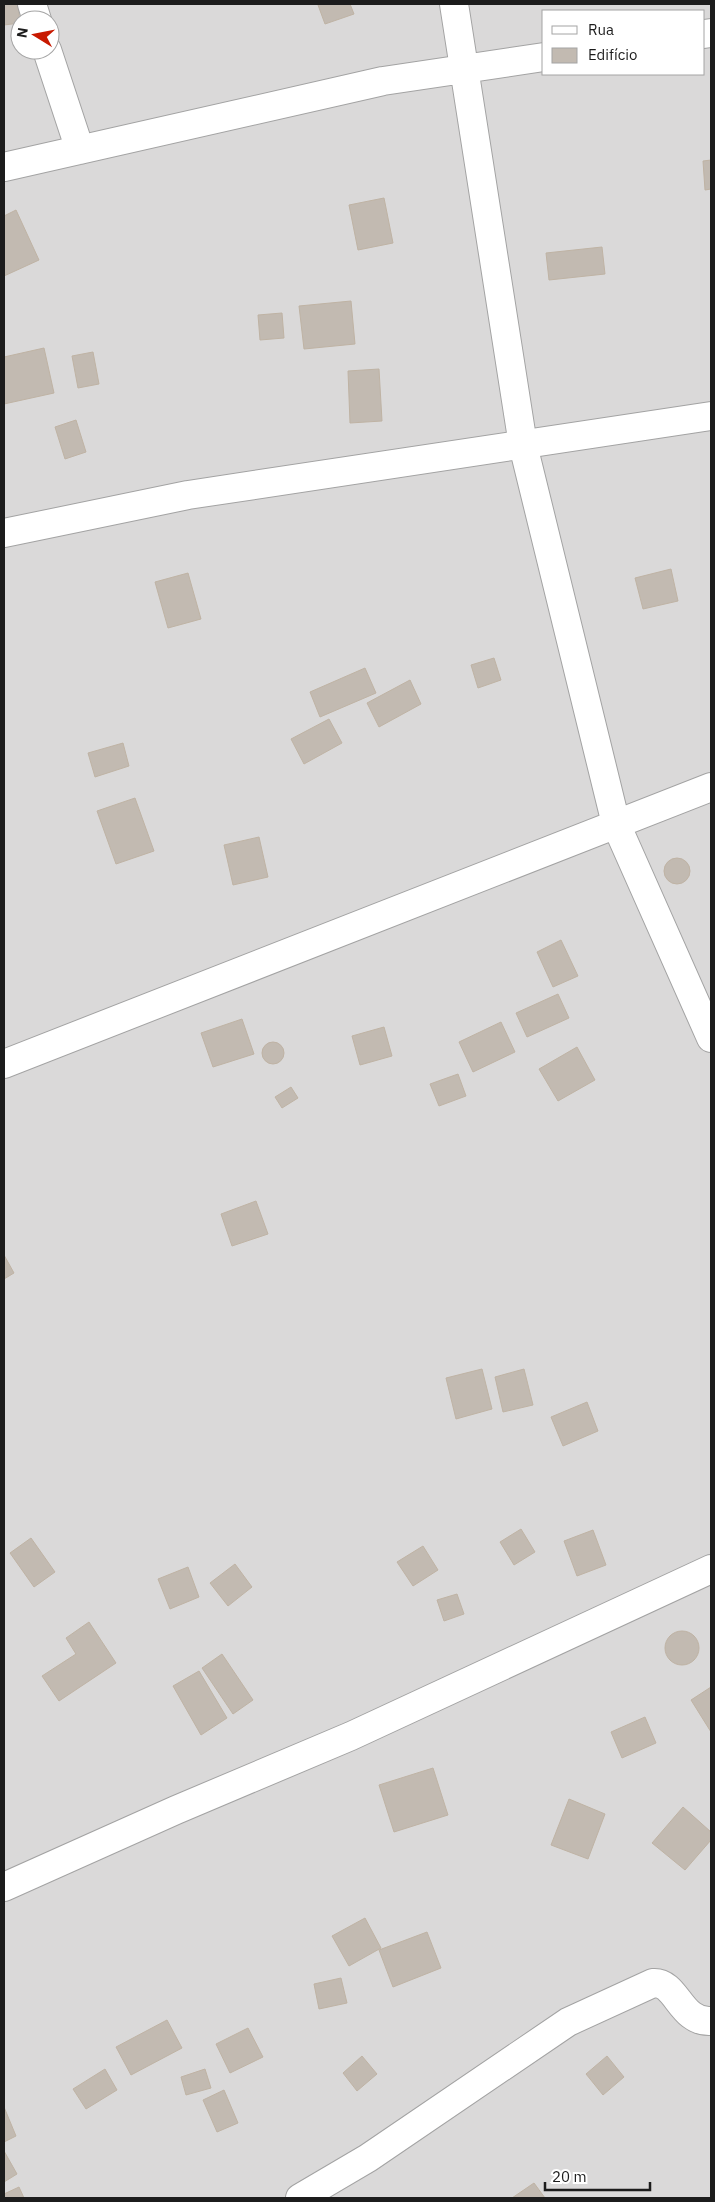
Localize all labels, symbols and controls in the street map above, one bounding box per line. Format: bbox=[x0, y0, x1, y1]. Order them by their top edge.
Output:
north arrow bbox=[10, 10, 60, 60]
legend bbox=[542, 10, 705, 75]
text: Rua bbox=[588, 20, 614, 39]
text: N bbox=[12, 26, 32, 39]
text: Edifício bbox=[588, 45, 637, 64]
scale bar bbox=[545, 2160, 650, 2192]
text: 20 m bbox=[552, 2167, 587, 2186]

